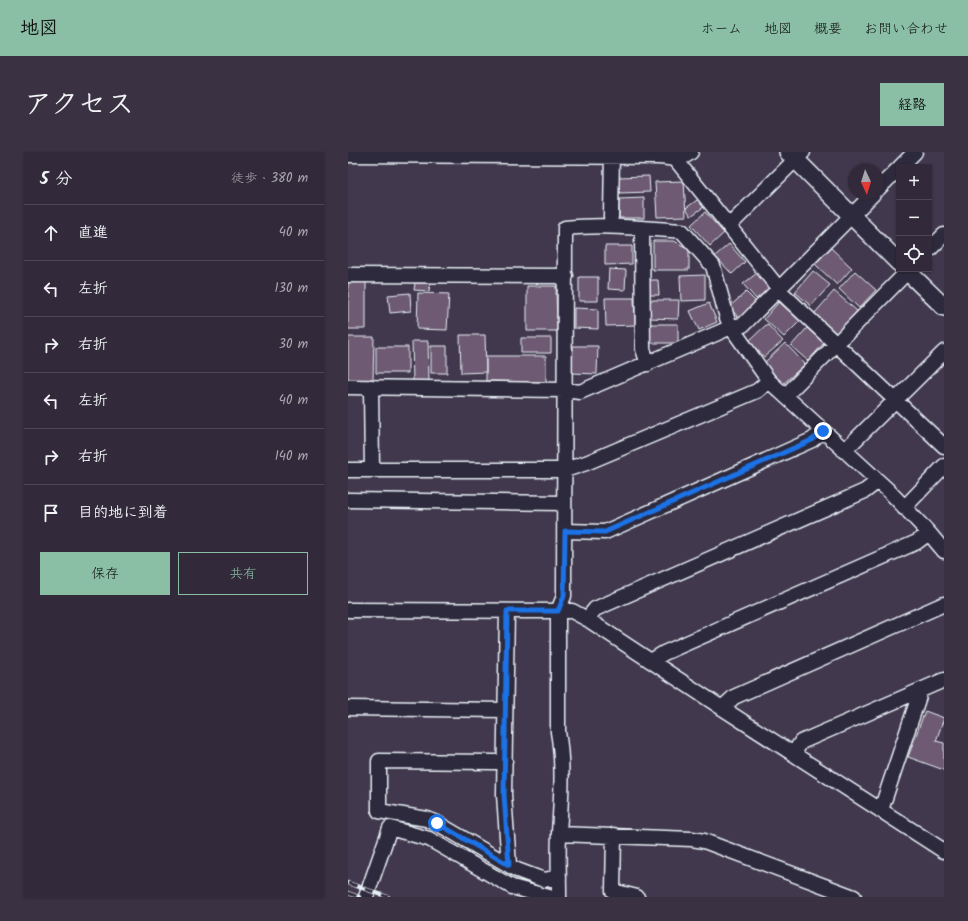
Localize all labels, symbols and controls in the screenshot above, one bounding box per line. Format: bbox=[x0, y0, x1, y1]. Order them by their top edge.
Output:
text: 地図 bbox=[20, 14, 58, 44]
text: ホーム bbox=[701, 18, 742, 40]
text: 地図 bbox=[764, 18, 792, 40]
text: 概要 bbox=[814, 18, 842, 40]
text: お問い合わせ bbox=[864, 18, 948, 40]
text: アクセス bbox=[24, 83, 134, 128]
button: 経路 bbox=[880, 83, 944, 126]
north arrow bbox=[848, 164, 884, 200]
map controls bbox=[896, 164, 932, 272]
button: + bbox=[896, 164, 932, 200]
text: 5 分 bbox=[40, 166, 72, 193]
text: 徒歩 · 380 m bbox=[231, 168, 308, 189]
button: − bbox=[896, 200, 932, 236]
text: 直進 bbox=[78, 221, 108, 245]
icon: ahead bbox=[40, 222, 62, 244]
text: 40 m bbox=[279, 222, 308, 243]
button: locate bbox=[896, 236, 932, 272]
text: 左折 bbox=[78, 277, 108, 301]
icon: left bbox=[40, 278, 62, 300]
text: 130 m bbox=[274, 278, 308, 299]
text: 右折 bbox=[78, 333, 108, 357]
icon: right bbox=[40, 334, 62, 356]
text: 30 m bbox=[279, 334, 308, 355]
text: 左折 bbox=[78, 389, 108, 413]
icon: left bbox=[40, 390, 62, 412]
text: 40 m bbox=[279, 390, 308, 411]
route end bbox=[814, 422, 832, 440]
text: 右折 bbox=[78, 445, 108, 469]
icon: right bbox=[40, 446, 62, 468]
text: 140 m bbox=[275, 446, 308, 467]
text: 目的地に到着 bbox=[78, 501, 168, 525]
icon: arrive bbox=[40, 502, 62, 524]
button: 保存 bbox=[40, 552, 170, 595]
button: 共有 bbox=[178, 552, 308, 595]
route start bbox=[428, 814, 446, 832]

